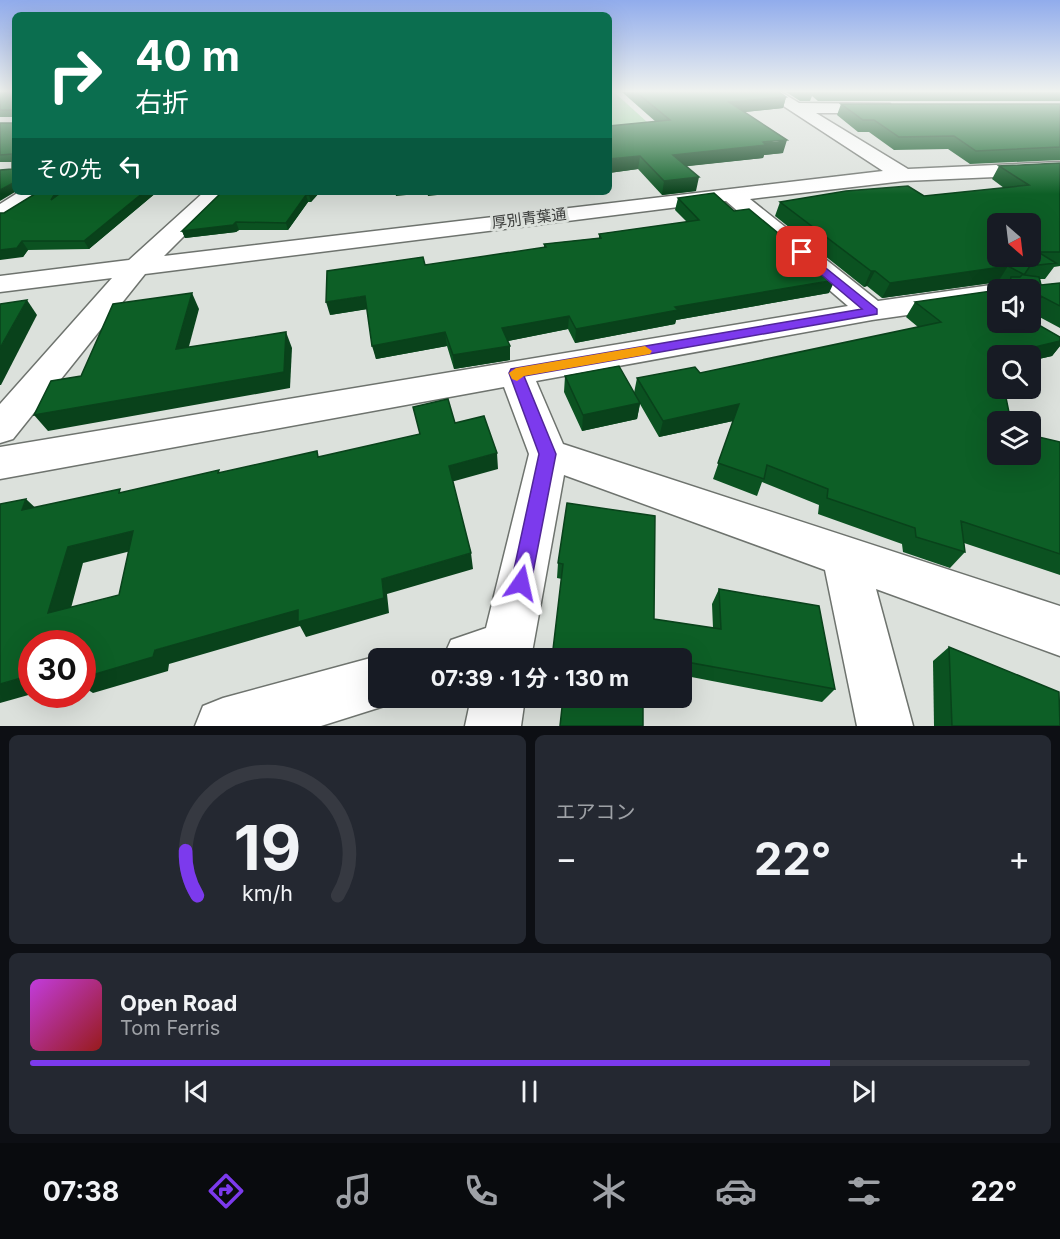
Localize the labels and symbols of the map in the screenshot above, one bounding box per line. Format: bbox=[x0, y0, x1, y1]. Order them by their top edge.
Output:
street label: 厚別青葉通 bbox=[491, 204, 567, 232]
north arrow bbox=[987, 213, 1041, 267]
pin bbox=[776, 226, 827, 277]
position arrow bbox=[489, 551, 553, 615]
speed limit sign: 30 bbox=[18, 630, 96, 708]

